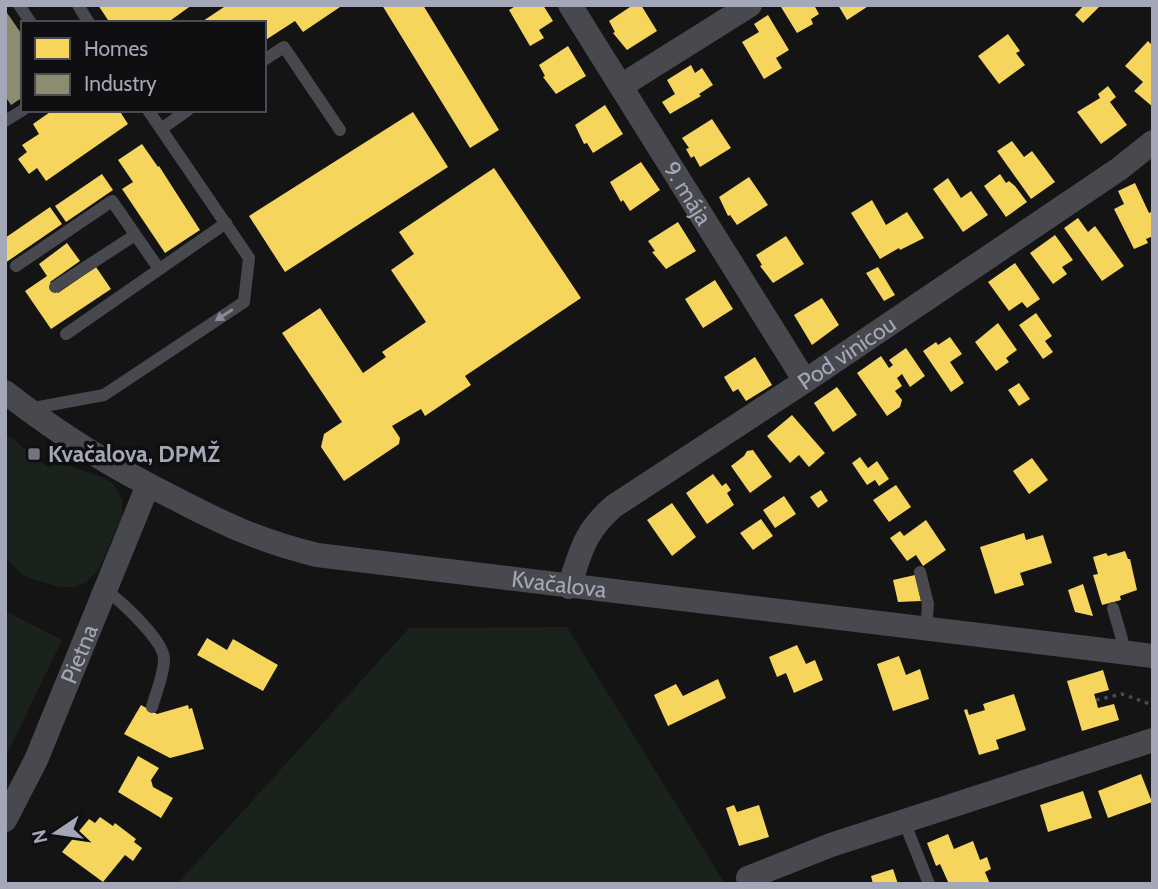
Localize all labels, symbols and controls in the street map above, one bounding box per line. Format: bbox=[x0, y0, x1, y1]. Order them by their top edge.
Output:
legend bbox=[21, 21, 266, 112]
text: Homes bbox=[84, 36, 148, 61]
text: Industry bbox=[84, 71, 157, 96]
street label: 9. mája bbox=[657, 156, 718, 230]
one-way arrow bbox=[214, 309, 234, 322]
street label: Pod vinicou bbox=[792, 310, 901, 396]
place label: Kvačalova, DPMŽ bbox=[48, 440, 220, 468]
marker: Kvačalova, DPMŽ bbox=[26, 446, 42, 462]
street label: Kvačalova bbox=[510, 565, 608, 604]
street label: Pietna bbox=[55, 620, 104, 688]
north arrow bbox=[21, 798, 91, 868]
text: N bbox=[27, 828, 53, 846]

